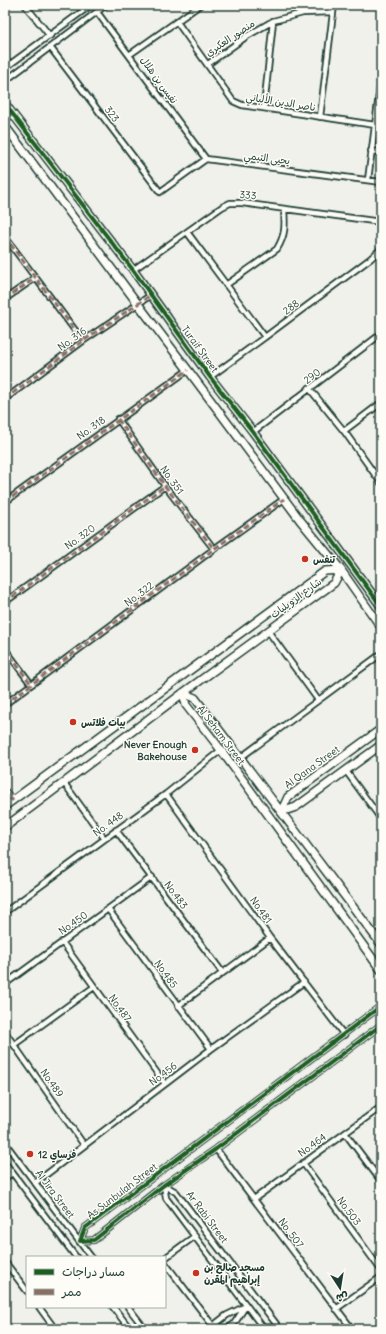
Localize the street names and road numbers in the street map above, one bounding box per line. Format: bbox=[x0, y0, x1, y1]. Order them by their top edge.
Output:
street label: منصور العكبري bbox=[203, 17, 258, 61]
street label: نفيس بن هلال bbox=[138, 54, 181, 106]
street label: ناصر الدين الألباني bbox=[245, 90, 317, 117]
street label: 323 bbox=[102, 103, 122, 125]
street label: يحيى التيمي bbox=[243, 149, 291, 170]
street label: 333 bbox=[239, 188, 257, 202]
street label: 288 bbox=[280, 297, 302, 317]
street label: Turaif Street bbox=[179, 323, 222, 375]
street label: No. 316 bbox=[55, 324, 89, 354]
street label: 290 bbox=[301, 365, 323, 387]
street label: No. 318 bbox=[74, 413, 108, 443]
street label: No. 351 bbox=[157, 463, 187, 497]
street label: No. 320 bbox=[62, 522, 98, 552]
street label: شارع الزويليات bbox=[268, 575, 325, 622]
street label: No. 322 bbox=[122, 578, 157, 609]
street label: Al Seham Street bbox=[194, 703, 248, 768]
street label: Al Qana Street bbox=[282, 742, 343, 791]
street label: No. 448 bbox=[90, 809, 126, 839]
street label: No.483 bbox=[161, 878, 191, 912]
street label: No.481 bbox=[247, 894, 275, 926]
street label: No.450 bbox=[56, 908, 90, 938]
street label: No.485 bbox=[151, 957, 181, 991]
street label: No.487 bbox=[106, 992, 134, 1024]
street label: No.456 bbox=[146, 1059, 180, 1089]
street label: No.489 bbox=[38, 1066, 67, 1100]
street label: No.464 bbox=[295, 1130, 329, 1160]
street label: As Sunbulah Street bbox=[84, 1160, 160, 1222]
street label: Al Jira Street bbox=[33, 1167, 78, 1221]
street label: Ar Rabi Street bbox=[183, 1188, 231, 1246]
street label: No.503 bbox=[334, 1194, 364, 1228]
street label: No. 507 bbox=[276, 1216, 306, 1251]

